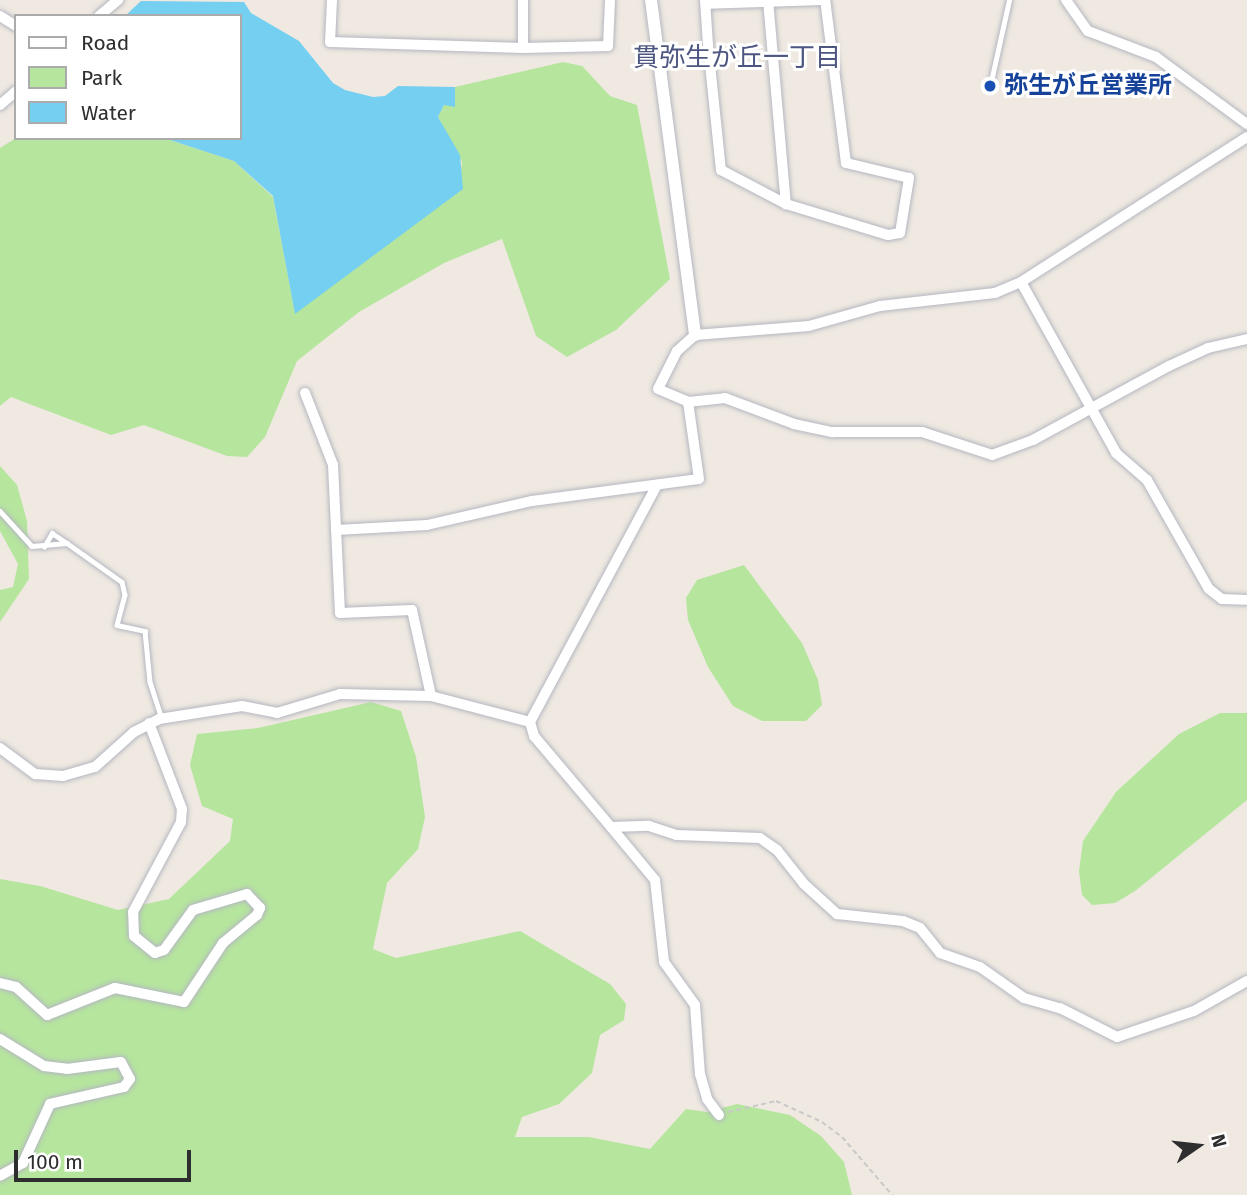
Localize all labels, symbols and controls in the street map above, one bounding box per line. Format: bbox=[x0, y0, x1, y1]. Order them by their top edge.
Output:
legend bbox=[14, 14, 242, 140]
text: Road bbox=[81, 30, 129, 56]
district label: 貫弥生が丘一丁目 bbox=[633, 42, 841, 74]
text: Park bbox=[81, 65, 122, 91]
place label: 弥生が丘営業所 bbox=[1004, 72, 1172, 100]
marker: 弥生が丘営業所 bbox=[982, 78, 998, 94]
text: Water bbox=[81, 100, 136, 126]
north arrow bbox=[1163, 1111, 1233, 1181]
text: N bbox=[1206, 1132, 1232, 1150]
scale bar bbox=[18, 1136, 194, 1180]
text: 100 m bbox=[27, 1149, 83, 1175]

